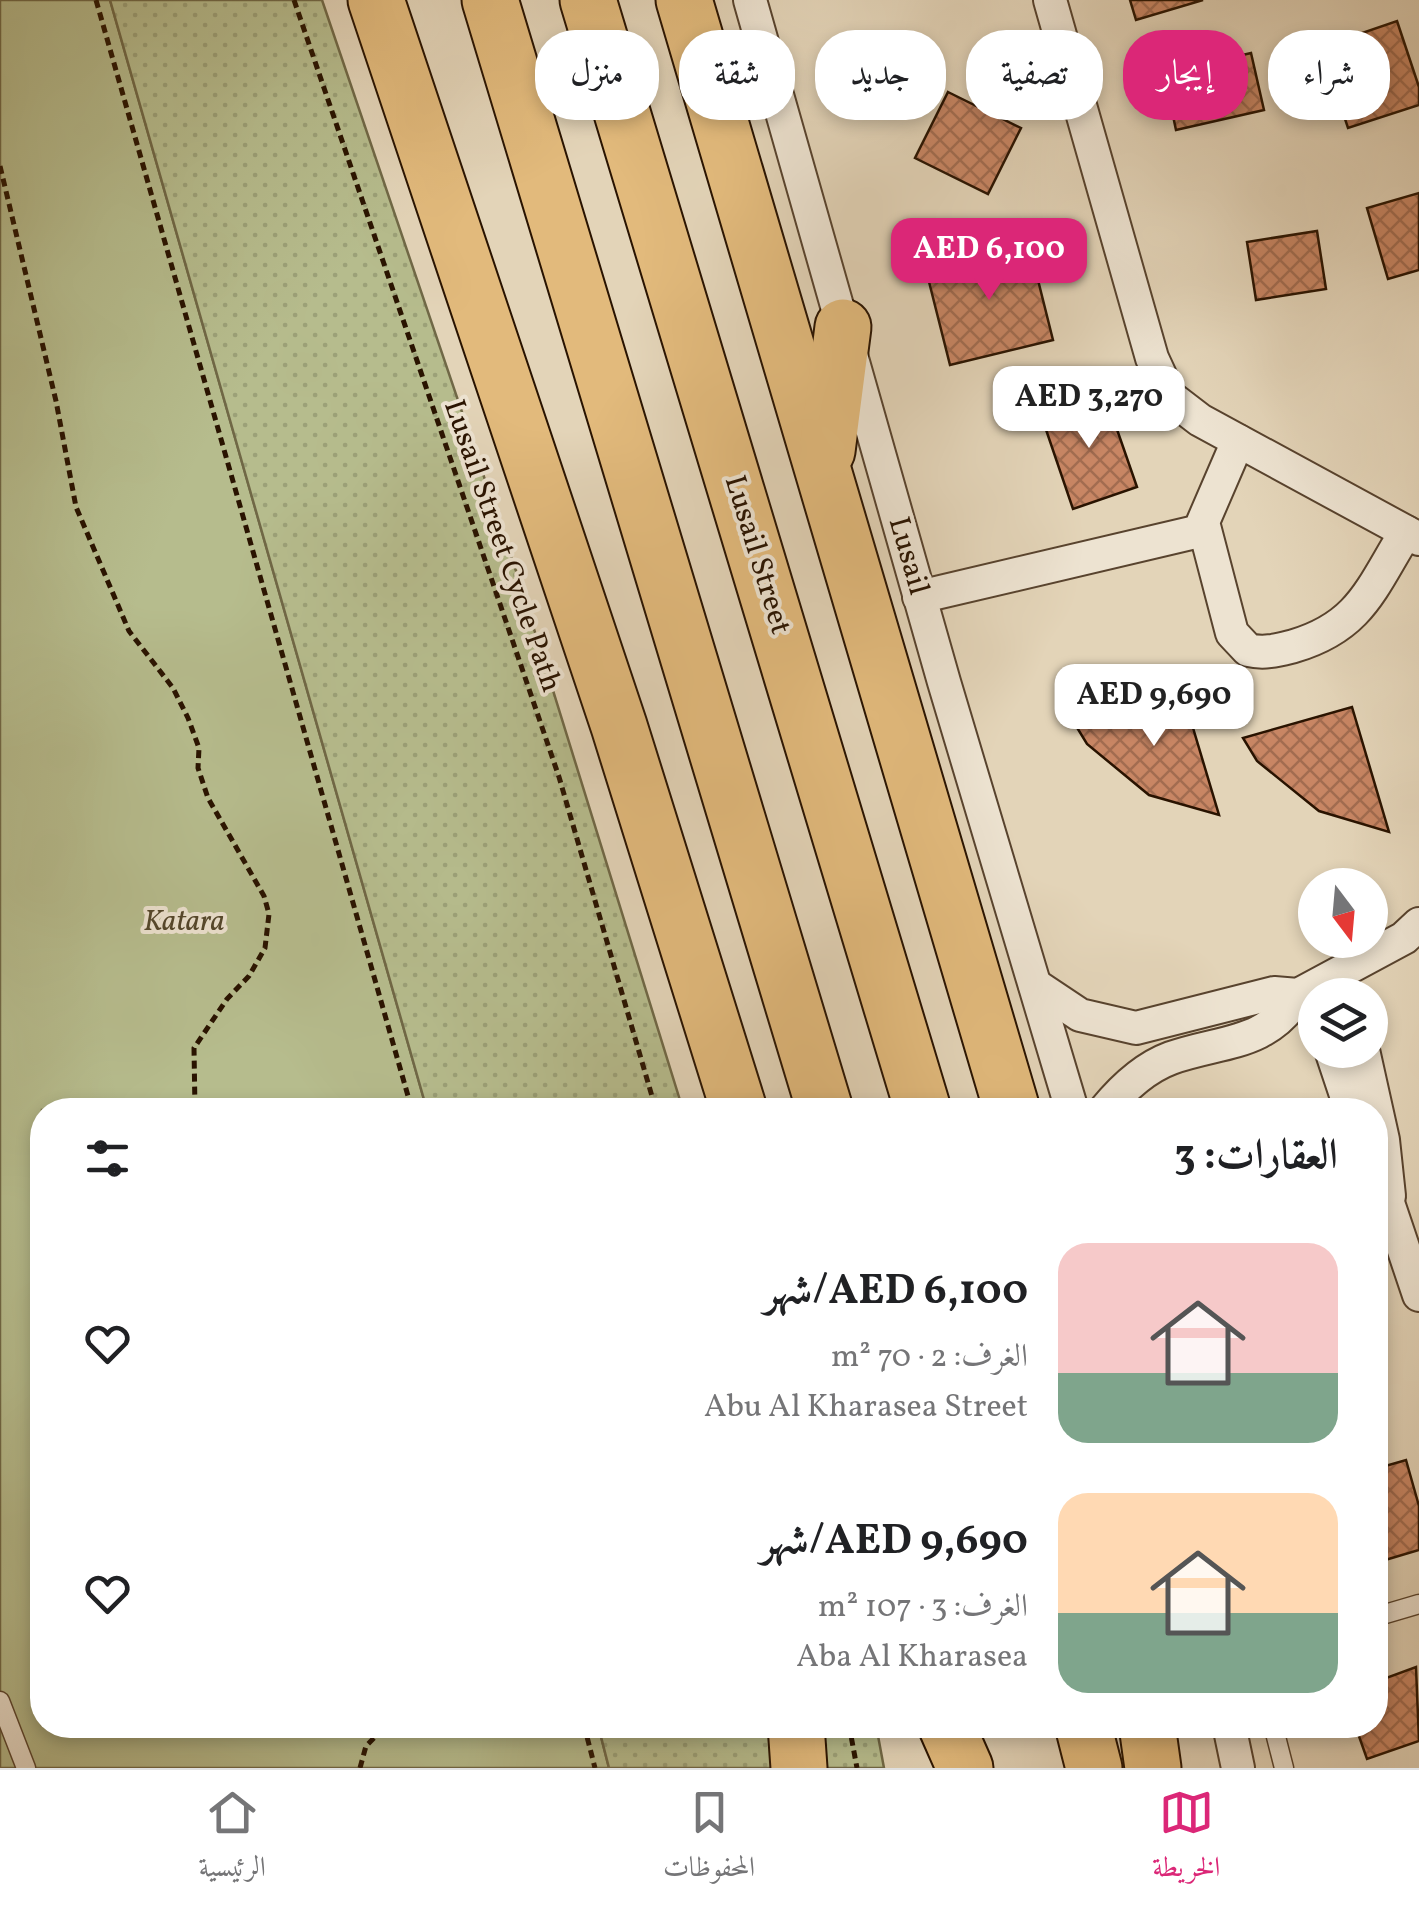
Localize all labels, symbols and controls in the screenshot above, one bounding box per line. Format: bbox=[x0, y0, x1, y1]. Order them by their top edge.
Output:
chip: منزل bbox=[535, 30, 659, 120]
chip: شقة bbox=[679, 30, 795, 120]
chip: جديد bbox=[815, 30, 946, 120]
chip: تصفية bbox=[966, 30, 1103, 120]
chip: إيجار bbox=[1123, 30, 1248, 120]
chip: شراء bbox=[1268, 30, 1390, 120]
pin: AED 6,100 bbox=[875, 218, 1103, 303]
text: AED 6,100 bbox=[913, 228, 1065, 272]
pin: AED 3,270 bbox=[975, 366, 1203, 451]
text: AED 3,270 bbox=[1015, 376, 1163, 420]
street label: Lusail Street Cycle Path bbox=[432, 394, 572, 698]
street label: Lusail Street bbox=[713, 470, 801, 640]
street label: Lusail bbox=[877, 512, 939, 600]
pin: AED 9,690 bbox=[1040, 664, 1268, 749]
text: AED 9,690 bbox=[1077, 674, 1231, 718]
north arrow bbox=[1298, 868, 1388, 958]
map controls bbox=[1298, 868, 1388, 1068]
park label: Katara bbox=[143, 901, 225, 943]
button: layers bbox=[1298, 978, 1388, 1068]
text: العقارات: 3 bbox=[1174, 1128, 1338, 1187]
icon: filters bbox=[80, 1131, 135, 1186]
text: AED 6,100/شهر bbox=[764, 1263, 1028, 1322]
icon: home bbox=[1138, 1283, 1258, 1403]
icon: heart bbox=[80, 1316, 135, 1371]
text: الغرف: 2 · 70 m² bbox=[831, 1336, 1028, 1380]
text: Abu Al Kharasea Street bbox=[704, 1386, 1028, 1430]
text: AED 9,690/شهر bbox=[760, 1513, 1028, 1572]
icon: home bbox=[1138, 1533, 1258, 1653]
icon: heart bbox=[80, 1566, 135, 1621]
text: الغرف: 3 · 107 m² bbox=[818, 1586, 1028, 1630]
text: Aba Al Kharasea bbox=[796, 1636, 1028, 1680]
tab: الرئيسية bbox=[199, 1785, 266, 1894]
tab: المحفوظات bbox=[663, 1785, 755, 1894]
tab: الخريطة bbox=[1152, 1785, 1220, 1894]

